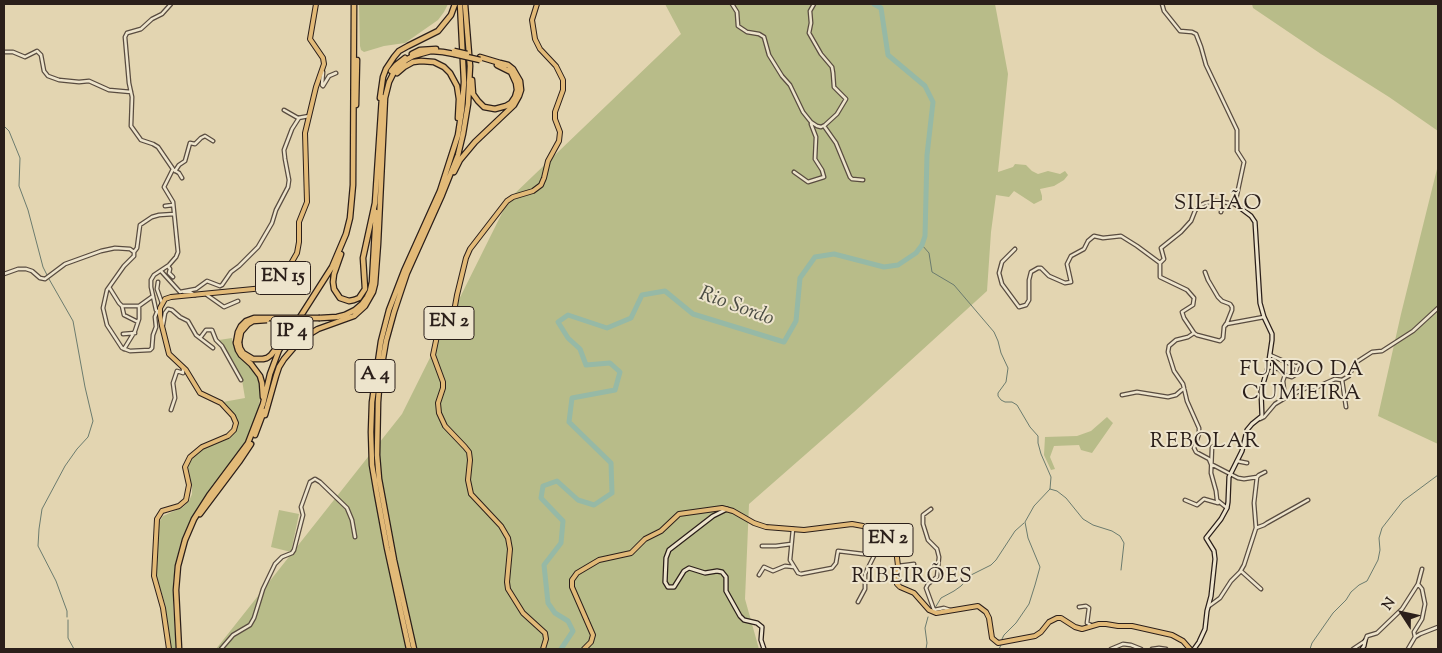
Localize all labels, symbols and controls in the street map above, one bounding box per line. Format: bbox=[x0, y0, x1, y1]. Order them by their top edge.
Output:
district label: SILHÃO bbox=[1173, 192, 1263, 218]
road number: EN 15 bbox=[256, 262, 310, 294]
water label: Rio Sordo bbox=[695, 283, 777, 333]
road number: EN 2 bbox=[424, 306, 474, 339]
road number: IP 4 bbox=[271, 316, 313, 349]
district label: FUNDO DA CUMIEIRA bbox=[1238, 358, 1366, 408]
road number: A 4 bbox=[355, 360, 395, 392]
district label: REBOLAR bbox=[1149, 430, 1261, 456]
road number: EN 2 bbox=[863, 524, 913, 556]
district label: RIBEIRÕES bbox=[850, 565, 974, 591]
north arrow bbox=[1377, 588, 1427, 638]
text: N bbox=[1378, 594, 1401, 615]

